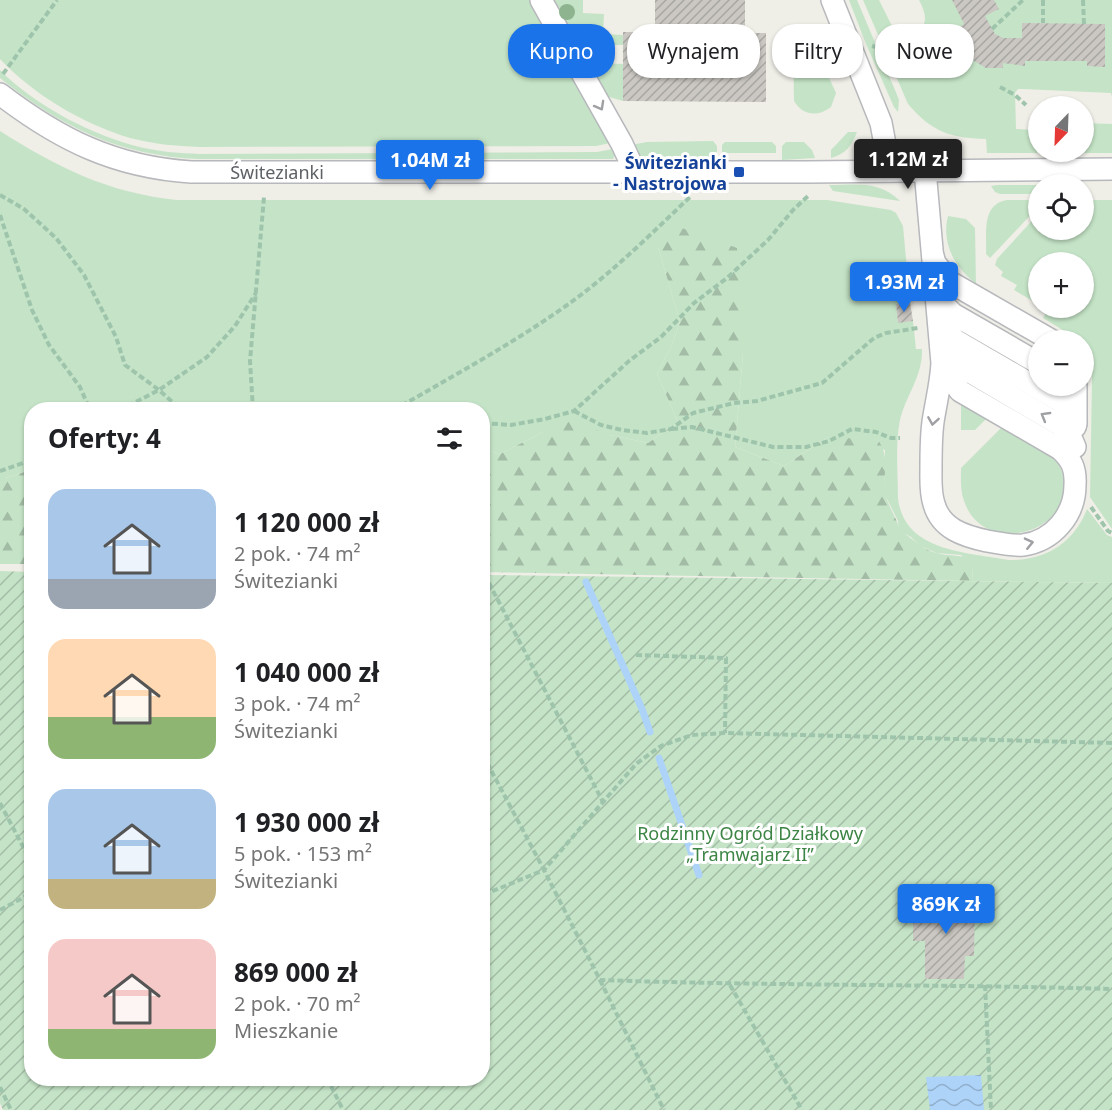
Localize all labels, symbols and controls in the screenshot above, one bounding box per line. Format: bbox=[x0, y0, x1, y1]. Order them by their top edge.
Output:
chip: Kupno bbox=[508, 24, 615, 78]
chip: Wynajem bbox=[627, 24, 760, 78]
chip: Filtry bbox=[772, 24, 863, 78]
chip: Nowe bbox=[875, 24, 974, 78]
north arrow bbox=[1028, 96, 1094, 162]
map controls bbox=[1028, 96, 1094, 396]
one-way arrow bbox=[593, 100, 604, 110]
pin: 1.12M zł bbox=[846, 139, 970, 190]
pin: 1.04M zł bbox=[368, 140, 492, 191]
text: 1.12M zł bbox=[868, 145, 948, 172]
text: 1.04M zł bbox=[390, 146, 470, 173]
place label: Świtezianki - Nastrojowa bbox=[613, 150, 727, 195]
street label: Świtezianki bbox=[230, 160, 324, 184]
marker: Świtezianki - Nastrojowa bbox=[732, 165, 746, 179]
button: locate bbox=[1028, 174, 1094, 240]
button: + bbox=[1028, 252, 1094, 318]
pin: 1.93M zł bbox=[842, 262, 966, 313]
text: 1.93M zł bbox=[864, 268, 944, 295]
button: − bbox=[1028, 330, 1094, 396]
one-way arrow bbox=[1041, 412, 1051, 424]
one-way arrow bbox=[928, 416, 940, 425]
text: Oferty: 4 bbox=[48, 420, 161, 456]
icon: filters bbox=[433, 422, 466, 455]
text: 1 120 000 zł bbox=[234, 504, 379, 540]
icon: home bbox=[96, 513, 168, 585]
one-way arrow bbox=[1024, 537, 1034, 550]
text: 2 pok. · 74 m² bbox=[234, 540, 361, 567]
text: Świtezianki bbox=[234, 567, 338, 594]
text: 1 040 000 zł bbox=[234, 654, 379, 690]
icon: home bbox=[96, 663, 168, 735]
text: 3 pok. · 74 m² bbox=[234, 690, 361, 717]
text: Świtezianki bbox=[234, 717, 338, 744]
text: 1 930 000 zł bbox=[234, 804, 379, 840]
icon: home bbox=[96, 813, 168, 885]
park label: Rodzinny Ogród Działkowy „Tramwajarz II” bbox=[637, 821, 864, 866]
text: 5 pok. · 153 m² bbox=[234, 840, 372, 867]
text: Świtezianki bbox=[234, 867, 338, 894]
pin: 869K zł bbox=[891, 884, 1001, 935]
text: 869K zł bbox=[912, 890, 980, 917]
text: 869 000 zł bbox=[234, 954, 358, 990]
icon: home bbox=[96, 963, 168, 1035]
text: 2 pok. · 70 m² bbox=[234, 990, 361, 1017]
text: Mieszkanie bbox=[234, 1017, 338, 1044]

